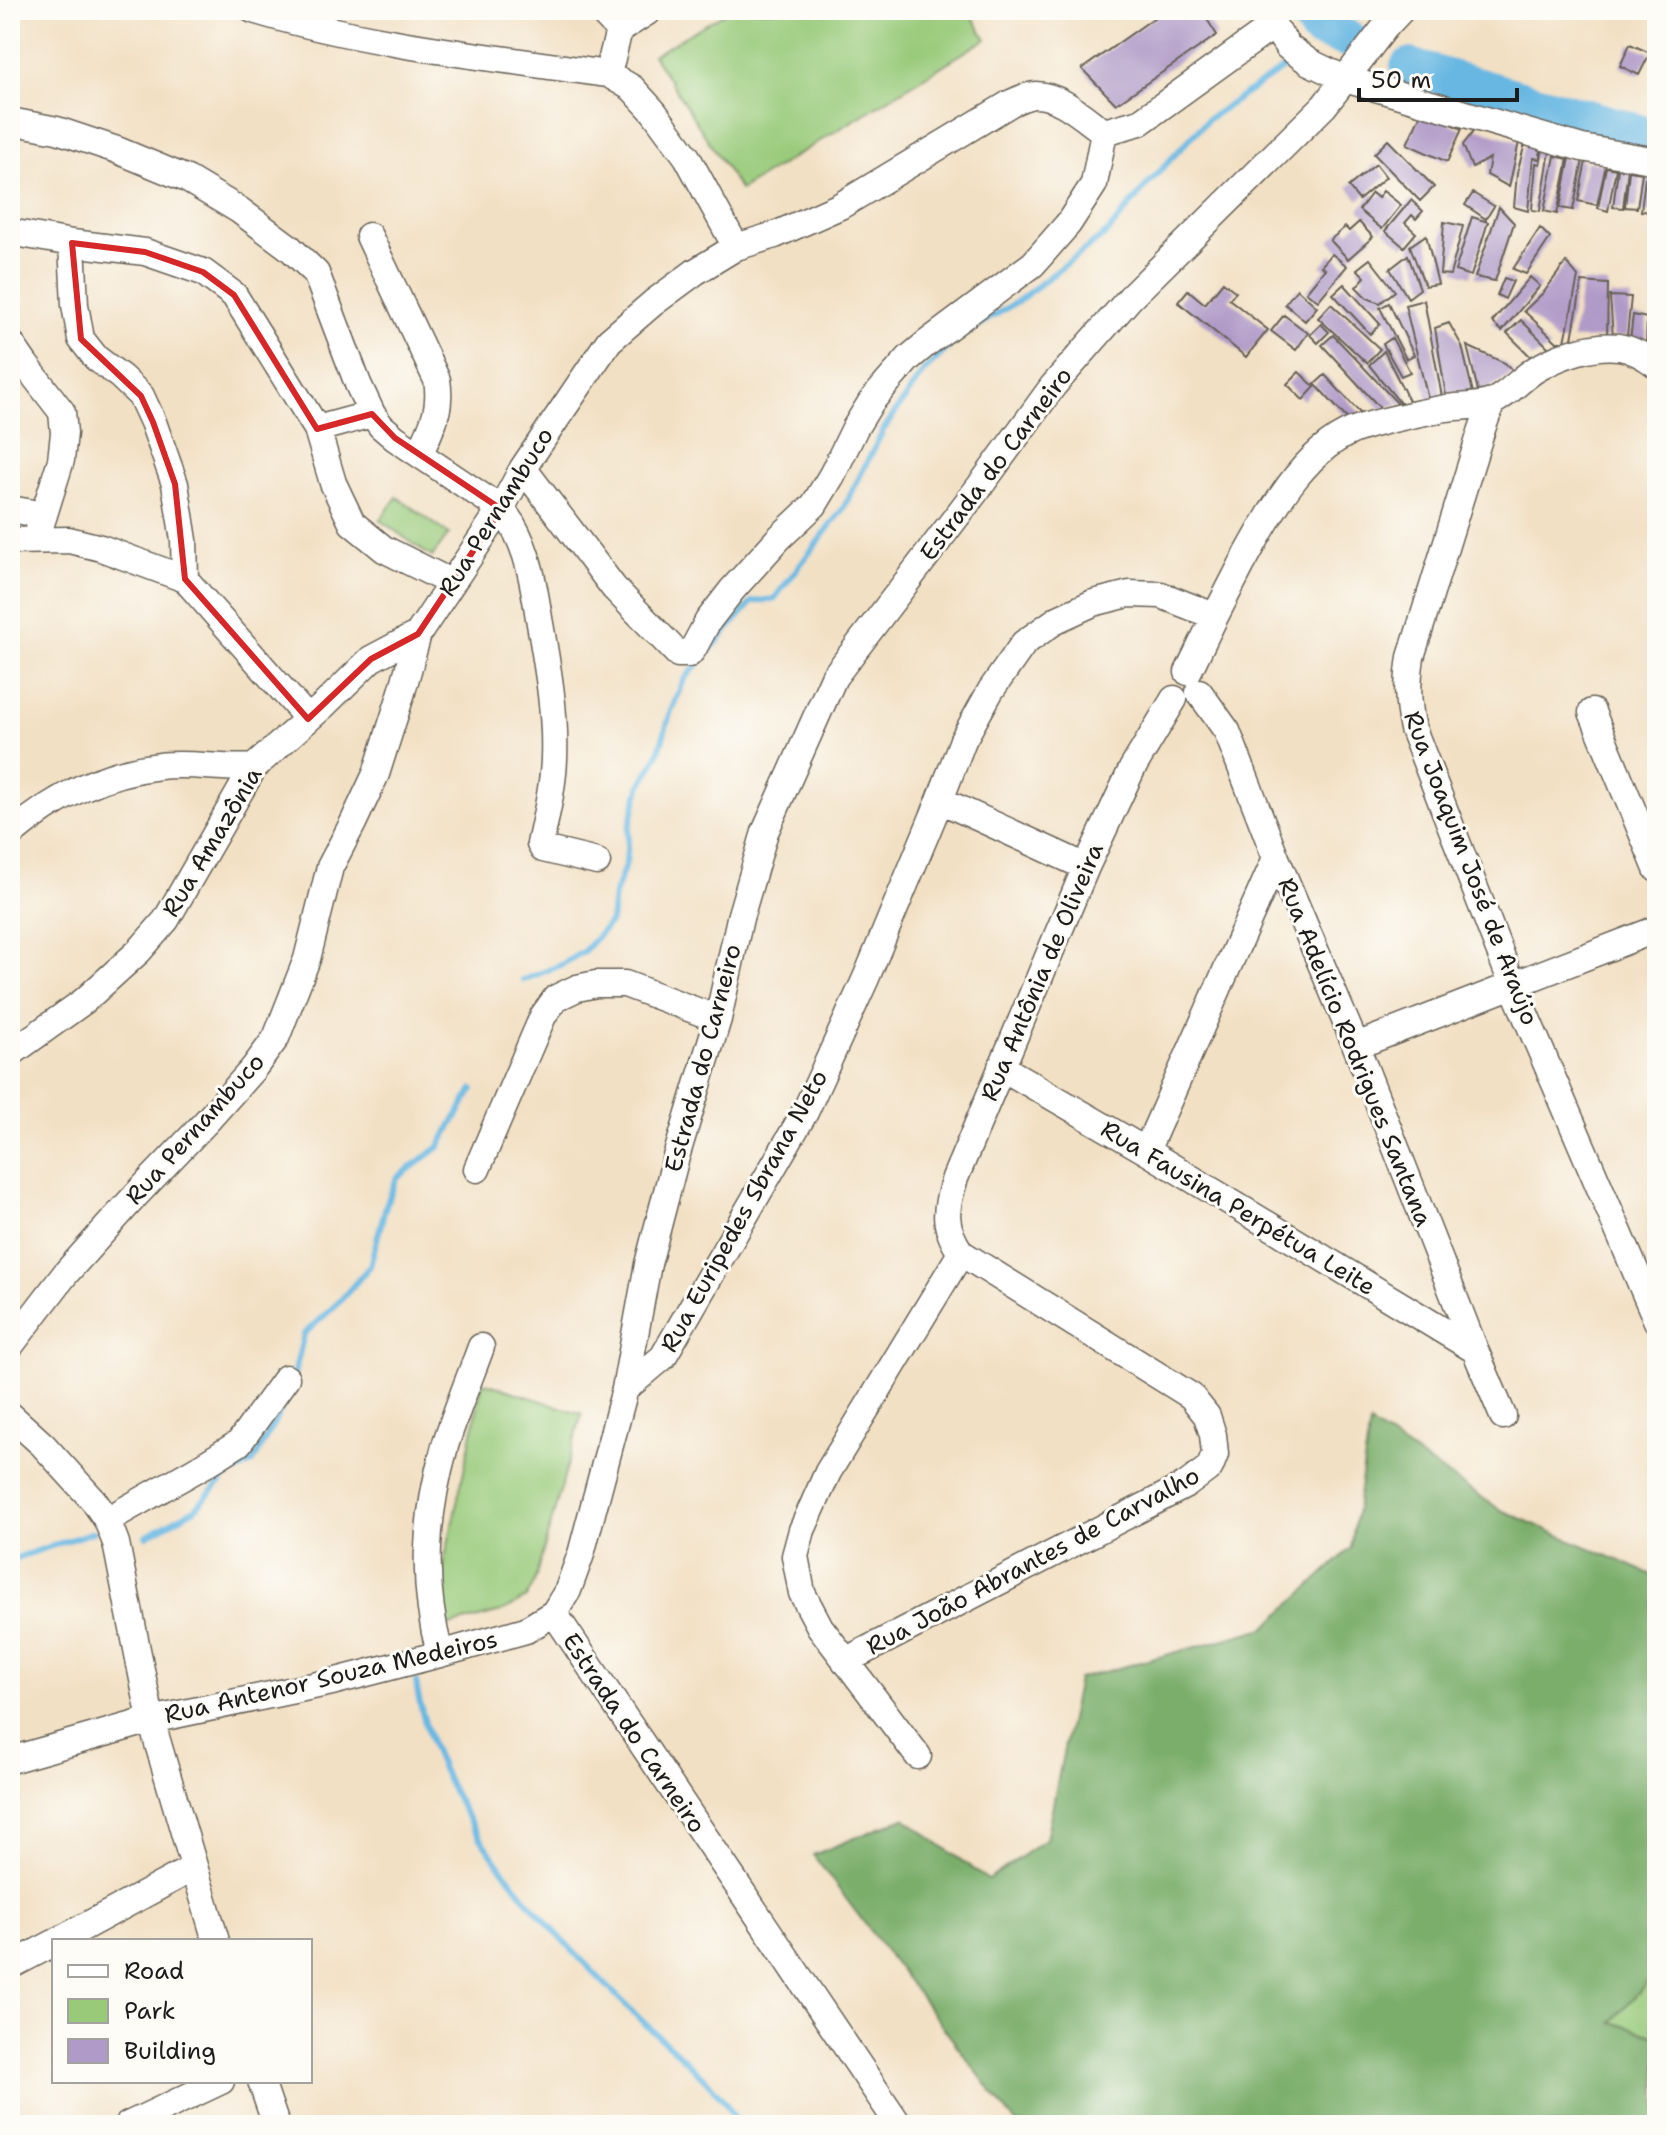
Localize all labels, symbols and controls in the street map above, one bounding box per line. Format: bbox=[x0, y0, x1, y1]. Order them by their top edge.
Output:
scale bar bbox=[1359, 52, 1517, 102]
text: 50 m bbox=[1371, 64, 1431, 96]
street label: Estrada do Carneiro bbox=[913, 361, 1079, 567]
street label: Rua Pernambuco bbox=[431, 421, 561, 603]
street label: Rua Joaquim José de Araújo bbox=[1396, 706, 1546, 1030]
street label: Rua Amazônia bbox=[155, 761, 269, 923]
street label: Rua Antônia de Oliveira bbox=[973, 838, 1111, 1106]
street label: Rua Adelício Rodrigues Santana bbox=[1270, 873, 1440, 1231]
street label: Estrada do Carneiro bbox=[657, 940, 749, 1176]
street label: Rua Pernambuco bbox=[118, 1046, 272, 1212]
street label: Rua Euripedes Sbrana Neto bbox=[653, 1064, 835, 1358]
street label: Rua Fausina Perpétua Leite bbox=[1095, 1113, 1381, 1303]
street label: Rua João Abrantes de Carvalho bbox=[861, 1459, 1205, 1663]
street label: Rua Antenor Souza Medeiros bbox=[161, 1623, 501, 1731]
street label: Estrada do Carneiro bbox=[555, 1627, 713, 1839]
legend bbox=[52, 1939, 312, 2083]
text: Road bbox=[124, 1955, 184, 1987]
text: Park bbox=[124, 1995, 176, 2027]
text: Building bbox=[124, 2035, 216, 2067]

